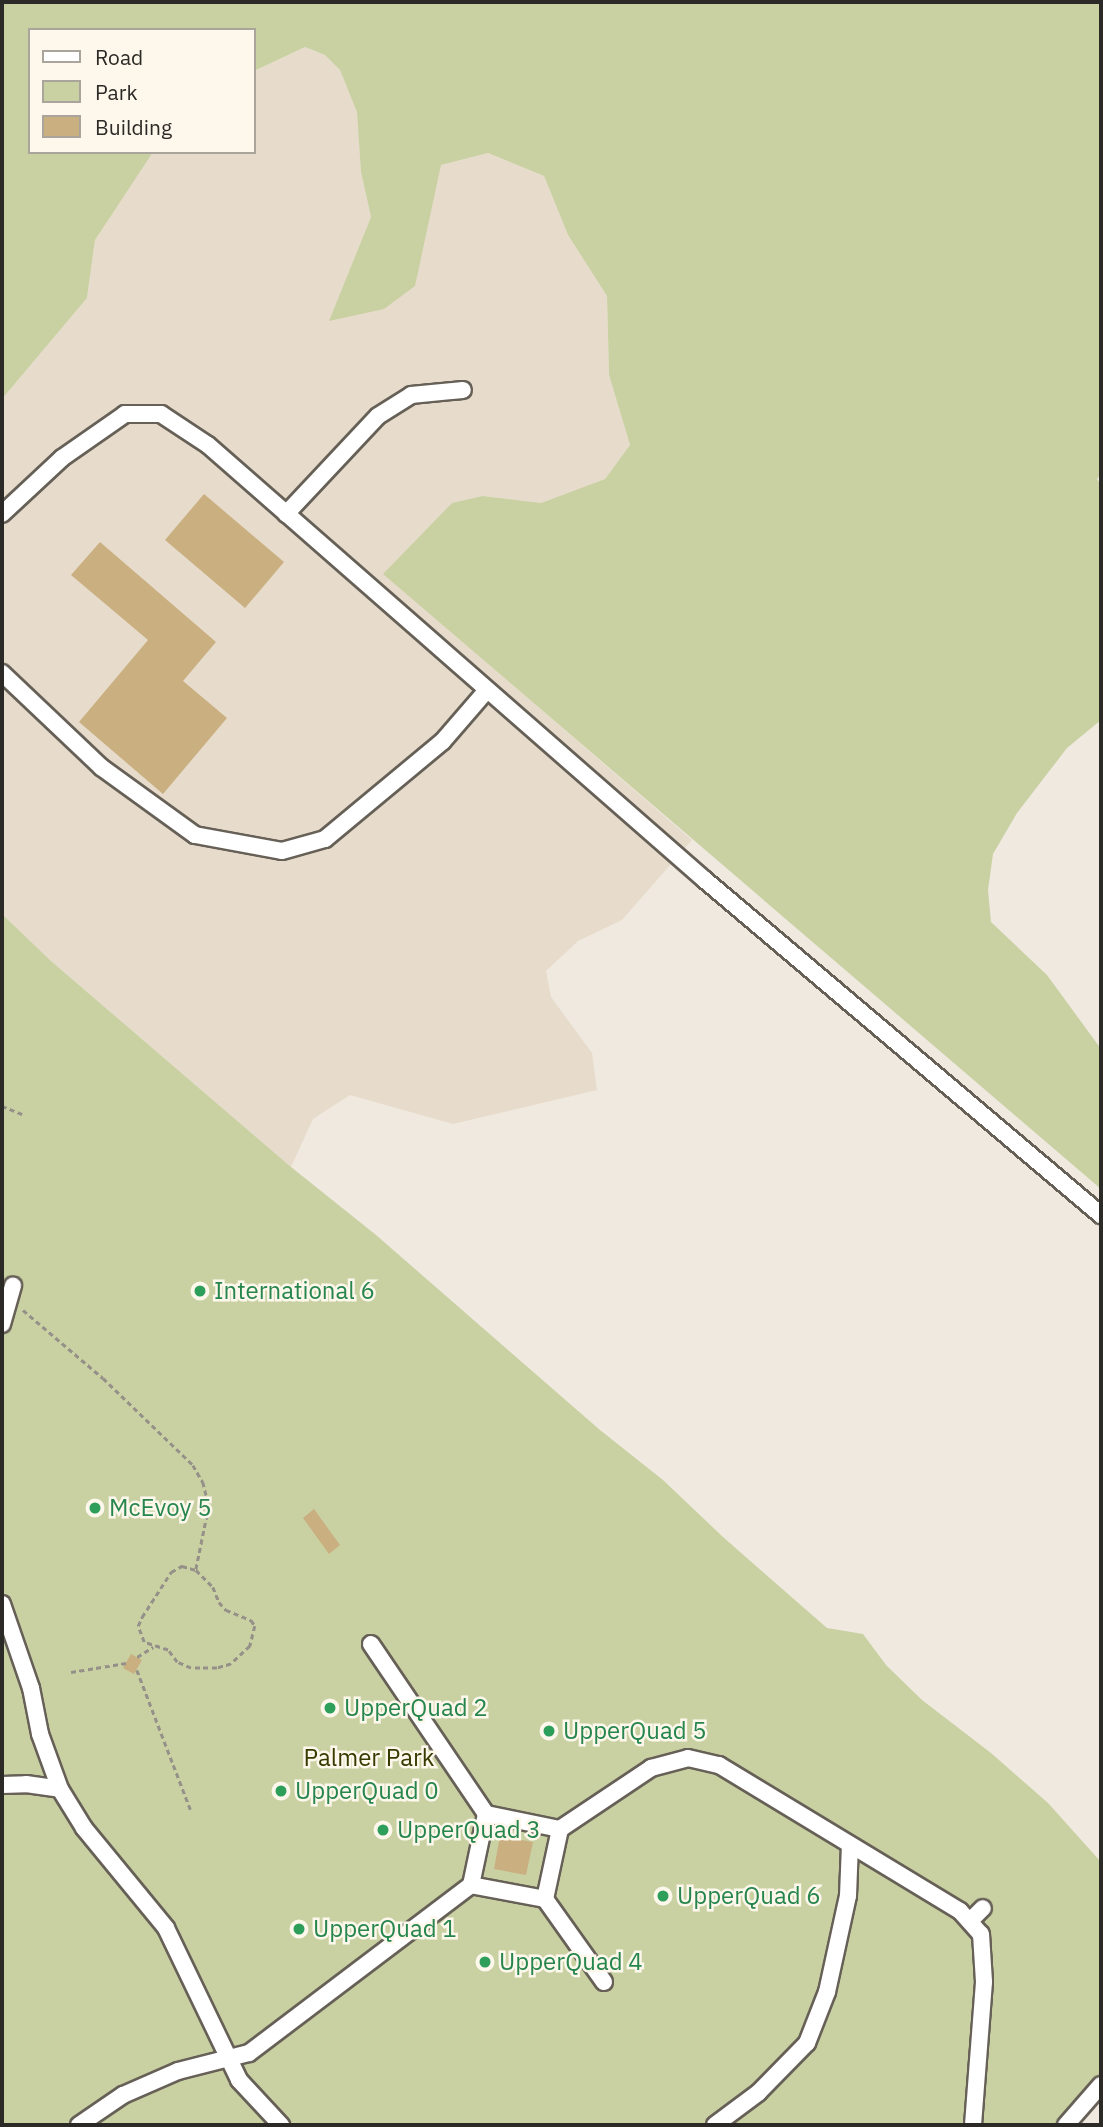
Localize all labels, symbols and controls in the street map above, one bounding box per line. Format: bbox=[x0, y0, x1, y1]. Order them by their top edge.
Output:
legend bbox=[28, 28, 256, 154]
text: Road bbox=[95, 43, 143, 71]
text: Park bbox=[95, 78, 138, 106]
text: Building bbox=[95, 113, 172, 141]
place label: International 6 bbox=[214, 1277, 375, 1305]
marker: International 6 bbox=[192, 1283, 208, 1299]
place label: McEvoy 5 bbox=[109, 1494, 212, 1522]
marker: McEvoy 5 bbox=[87, 1500, 103, 1516]
place label: UpperQuad 2 bbox=[344, 1694, 488, 1722]
marker: UpperQuad 2 bbox=[322, 1700, 338, 1716]
place label: UpperQuad 5 bbox=[563, 1717, 707, 1745]
marker: UpperQuad 5 bbox=[541, 1723, 557, 1739]
park label: Palmer Park bbox=[304, 1744, 434, 1772]
place label: UpperQuad 0 bbox=[295, 1777, 439, 1805]
marker: UpperQuad 0 bbox=[273, 1783, 289, 1799]
place label: UpperQuad 3 bbox=[397, 1816, 541, 1844]
marker: UpperQuad 3 bbox=[375, 1822, 391, 1838]
place label: UpperQuad 6 bbox=[677, 1882, 821, 1910]
marker: UpperQuad 6 bbox=[655, 1888, 671, 1904]
place label: UpperQuad 1 bbox=[313, 1915, 457, 1943]
marker: UpperQuad 1 bbox=[291, 1921, 307, 1937]
place label: UpperQuad 4 bbox=[499, 1948, 643, 1976]
marker: UpperQuad 4 bbox=[477, 1954, 493, 1970]

